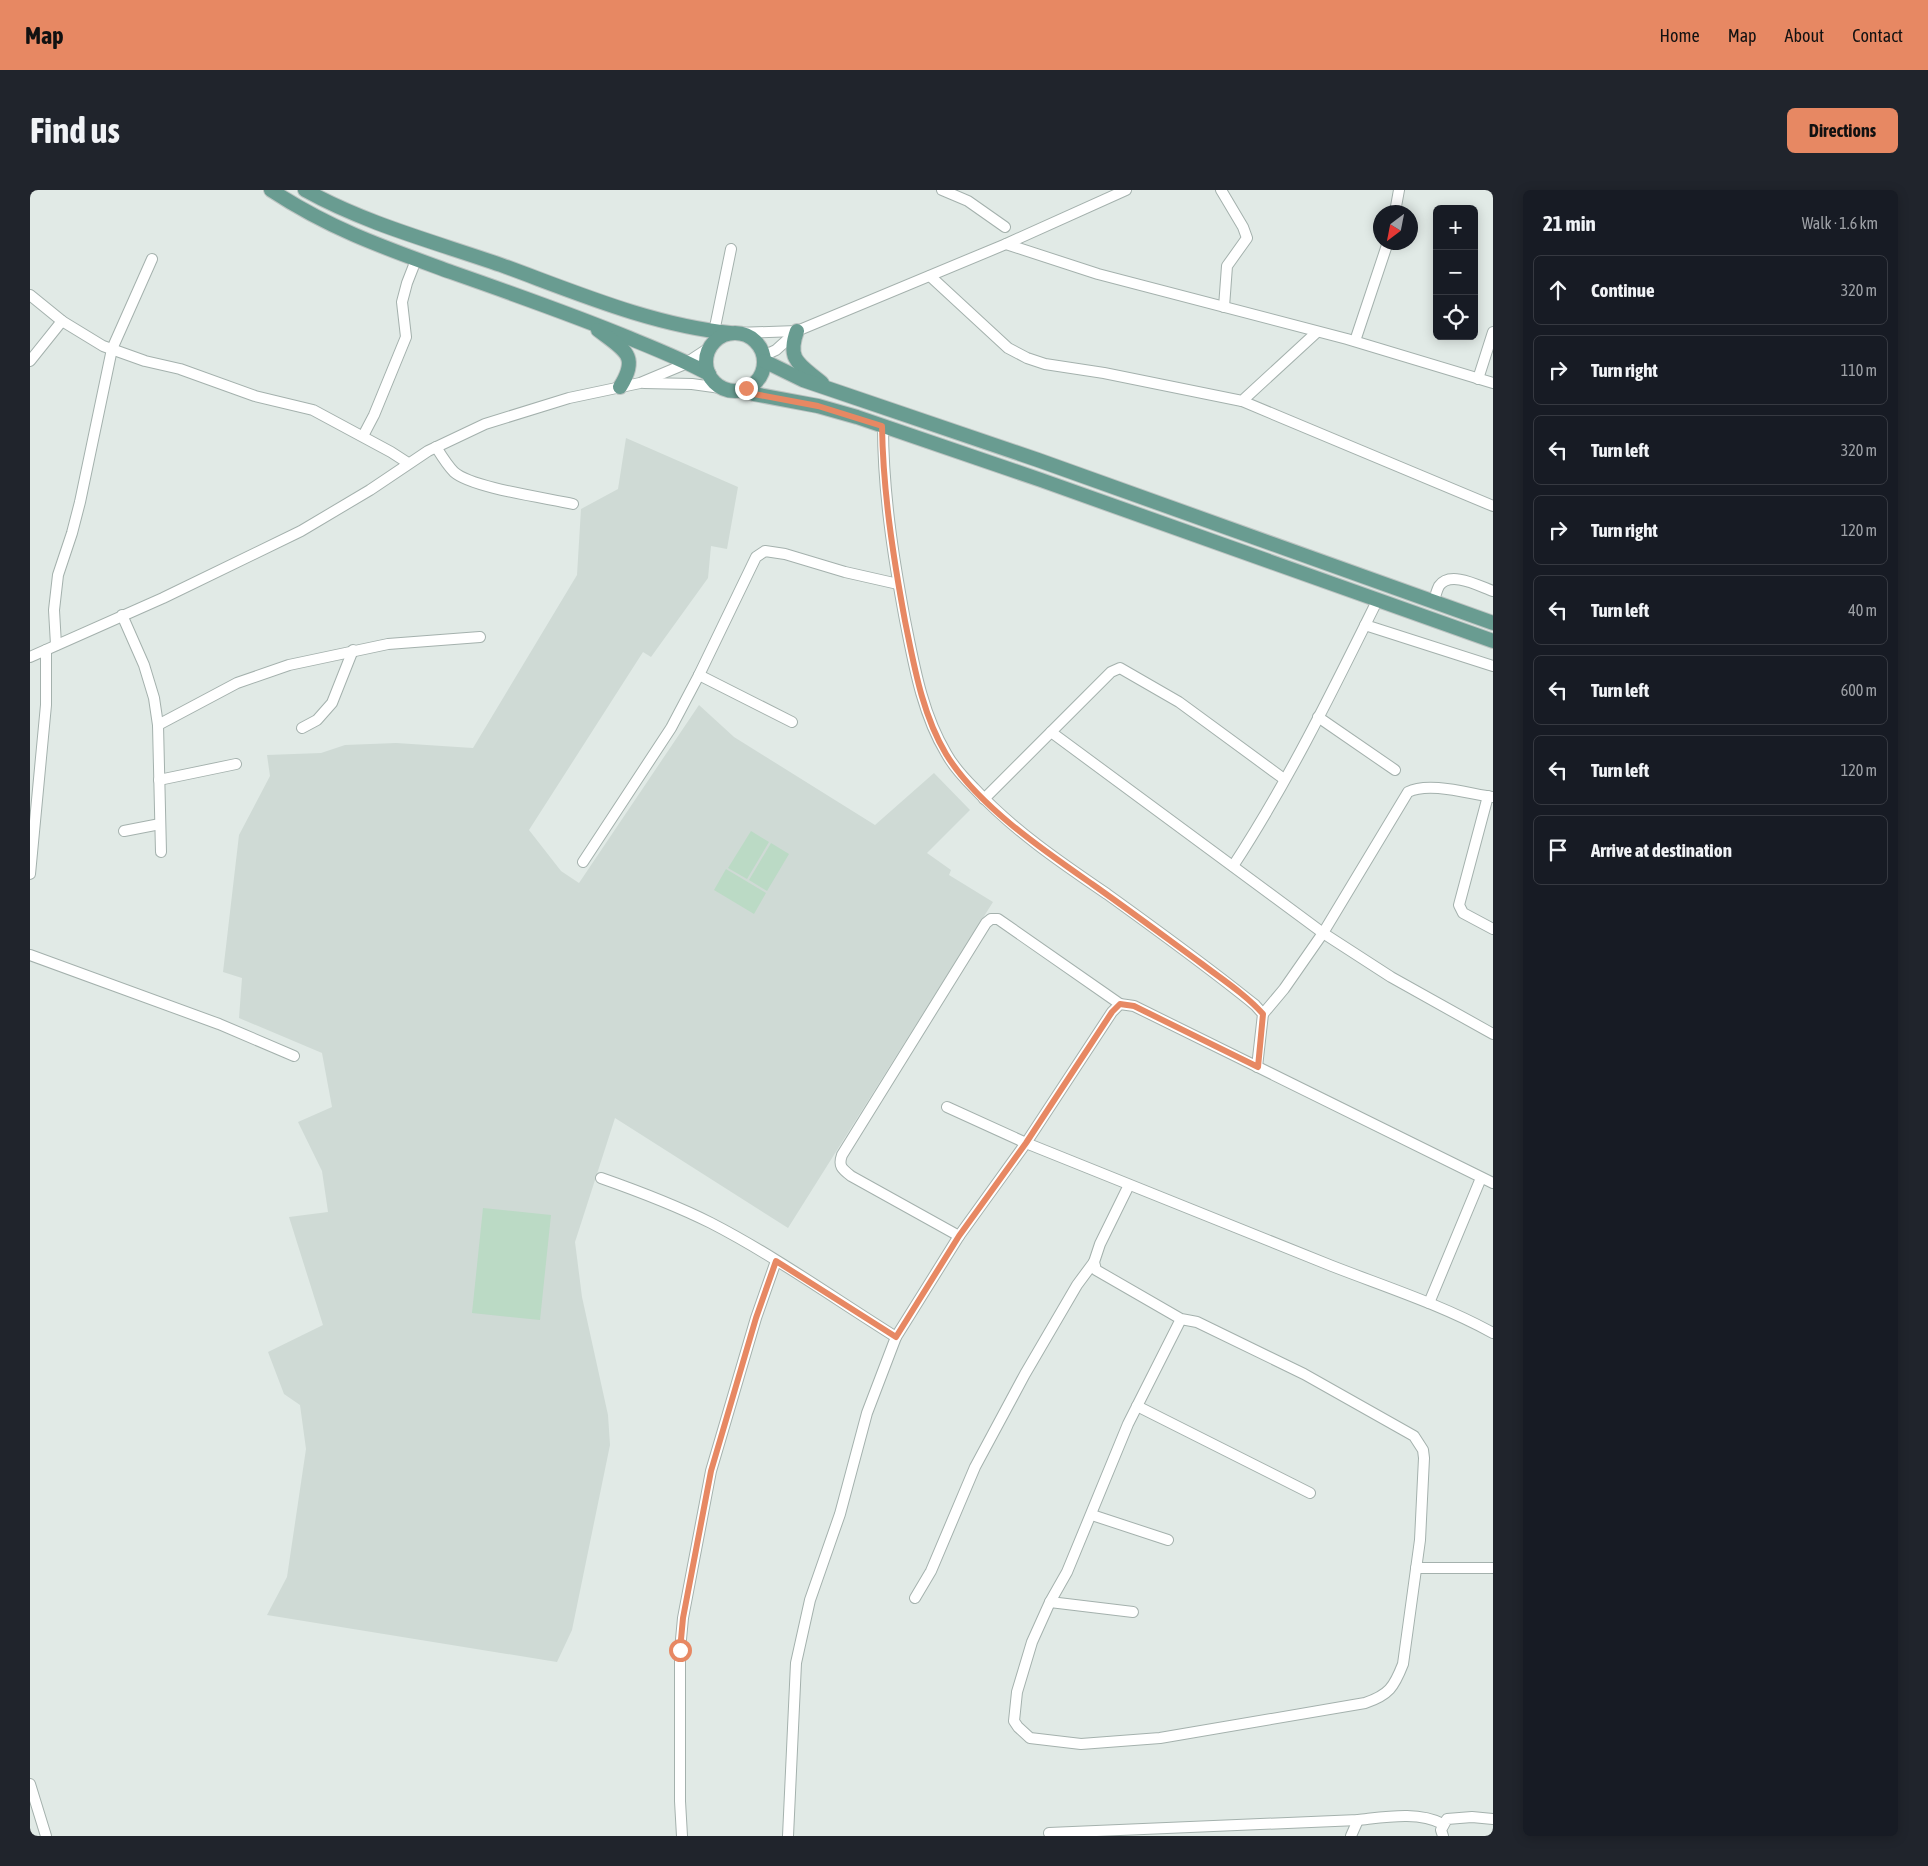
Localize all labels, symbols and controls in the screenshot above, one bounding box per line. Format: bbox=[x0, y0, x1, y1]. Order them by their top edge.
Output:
text: Map bbox=[25, 22, 64, 49]
text: Home bbox=[1660, 25, 1700, 46]
text: Map bbox=[1728, 25, 1757, 46]
text: About bbox=[1785, 25, 1824, 46]
text: Contact bbox=[1852, 25, 1903, 46]
button: Directions bbox=[1787, 108, 1898, 153]
text: Find us bbox=[30, 110, 120, 150]
north arrow bbox=[1373, 205, 1418, 250]
map controls bbox=[1433, 205, 1478, 340]
button: + bbox=[1433, 205, 1478, 250]
text: 21 min bbox=[1543, 211, 1596, 235]
text: Walk · 1.6 km bbox=[1802, 214, 1878, 232]
button: − bbox=[1433, 250, 1478, 295]
icon: ahead bbox=[1544, 276, 1572, 304]
text: Continue bbox=[1591, 279, 1655, 301]
text: 320 m bbox=[1841, 281, 1877, 299]
button: locate bbox=[1433, 295, 1478, 340]
icon: right bbox=[1544, 356, 1572, 384]
text: Turn right bbox=[1591, 359, 1658, 381]
text: 110 m bbox=[1841, 361, 1877, 379]
route end bbox=[735, 377, 758, 400]
icon: left bbox=[1544, 436, 1572, 464]
text: Turn left bbox=[1591, 439, 1649, 461]
text: 320 m bbox=[1841, 441, 1877, 459]
icon: right bbox=[1544, 516, 1572, 544]
text: Turn right bbox=[1591, 519, 1658, 541]
text: 120 m bbox=[1841, 521, 1877, 539]
icon: left bbox=[1544, 596, 1572, 624]
text: Turn left bbox=[1591, 599, 1649, 621]
text: 40 m bbox=[1848, 601, 1877, 619]
icon: left bbox=[1544, 676, 1572, 704]
text: Turn left bbox=[1591, 679, 1649, 701]
text: 600 m bbox=[1841, 681, 1877, 699]
icon: left bbox=[1544, 756, 1572, 784]
text: Turn left bbox=[1591, 759, 1649, 781]
text: 120 m bbox=[1841, 761, 1877, 779]
icon: arrive bbox=[1544, 836, 1572, 864]
text: Arrive at destination bbox=[1591, 839, 1732, 861]
route start bbox=[669, 1639, 692, 1662]

